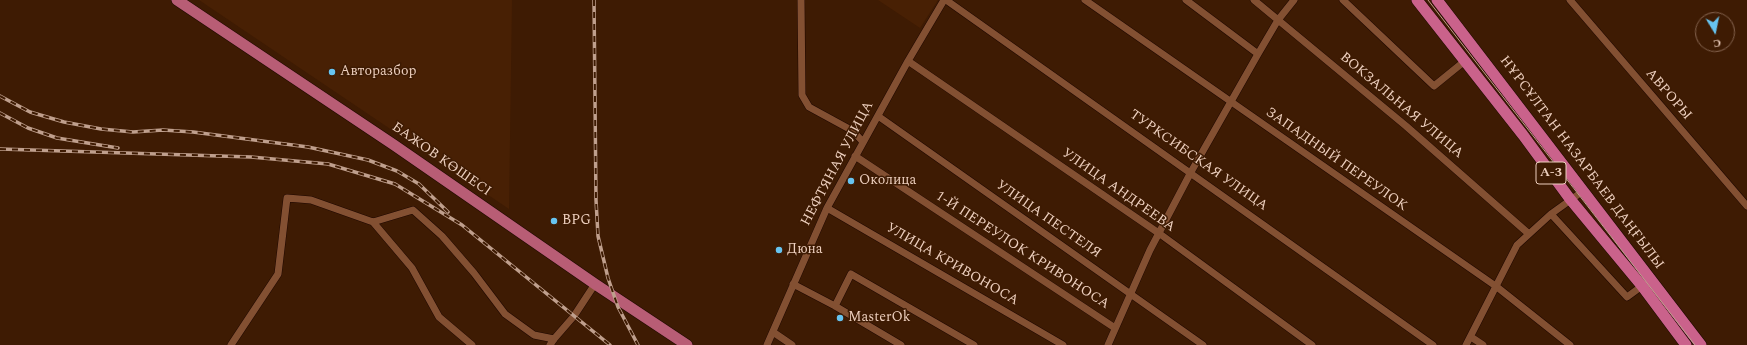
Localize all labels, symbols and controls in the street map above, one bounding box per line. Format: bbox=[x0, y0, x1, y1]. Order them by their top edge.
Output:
north arrow bbox=[1695, 12, 1735, 52]
text: С bbox=[1712, 34, 1722, 52]
street label: ВОКЗАЛЬНАЯ УЛИЦА bbox=[1336, 49, 1466, 163]
street label: НҰРСҰЛТАН НАЗАРБАЕВ ДАҢҒЫЛЫ bbox=[1495, 53, 1667, 273]
place label: Авторазбор bbox=[340, 64, 416, 80]
street label: АВРОРЫ bbox=[1641, 66, 1695, 124]
marker: Авторазбор bbox=[327, 67, 337, 77]
street label: НЕФТЯНАЯ УЛИЦА bbox=[798, 99, 878, 229]
street label: ЗАПАДНЫЙ ПЕРЕУЛОК bbox=[1262, 105, 1410, 215]
street label: ТУРКСИБСКАЯ УЛИЦА bbox=[1126, 107, 1270, 215]
street label: БАЖОВ КӨШЕСІ bbox=[388, 119, 494, 201]
street label: УЛИЦА АНДРЕЕВА bbox=[1058, 146, 1178, 236]
road number: А-3 bbox=[1536, 162, 1566, 184]
place label: Околица bbox=[859, 173, 916, 189]
marker: Околица bbox=[846, 176, 856, 186]
street label: УЛИЦА ПЕСТЕЛЯ bbox=[992, 177, 1104, 263]
street label: 1-Й ПЕРЕУЛОК КРИВОНОСА bbox=[932, 188, 1112, 314]
place label: BPG bbox=[562, 213, 591, 229]
marker: BPG bbox=[549, 216, 559, 226]
street label: УЛИЦА КРИВОНОСА bbox=[883, 220, 1021, 310]
place label: Дюна bbox=[787, 242, 823, 258]
marker: Дюна bbox=[774, 245, 784, 255]
place label: MasterOk bbox=[848, 310, 911, 326]
marker: MasterOk bbox=[835, 313, 845, 323]

